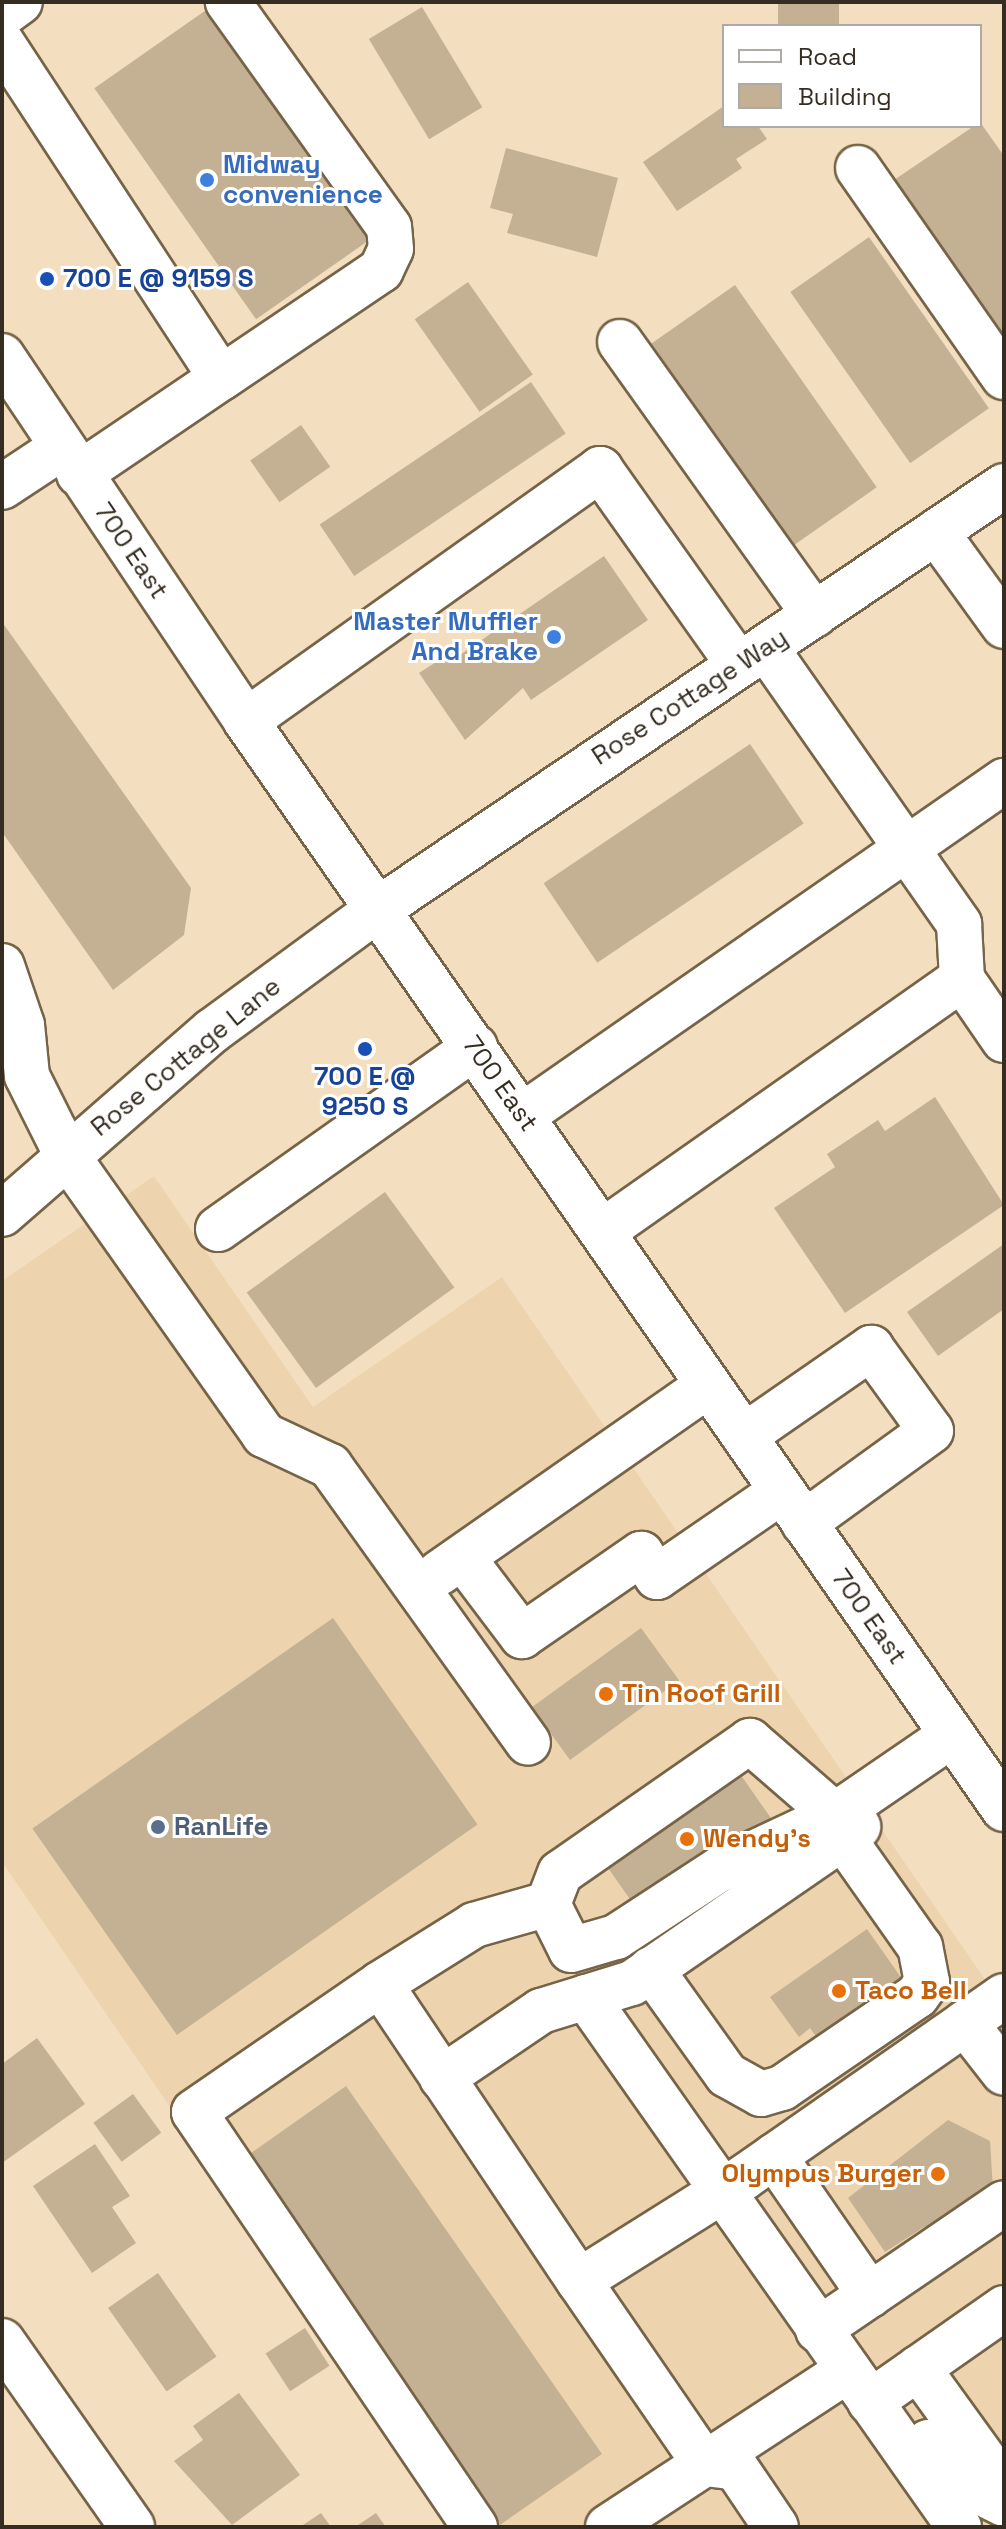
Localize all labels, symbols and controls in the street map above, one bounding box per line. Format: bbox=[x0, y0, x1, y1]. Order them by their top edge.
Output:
legend bbox=[722, 24, 982, 128]
text: Road bbox=[798, 41, 857, 72]
text: Building bbox=[798, 81, 892, 112]
place label: Midway convenience bbox=[223, 149, 383, 210]
marker: Midway convenience bbox=[198, 171, 216, 189]
place label: 700 E @ 9159 S bbox=[63, 263, 253, 295]
marker: 700 E @ 9159 S bbox=[38, 270, 56, 288]
street label: 700 East bbox=[87, 497, 175, 605]
place label: Master Muffler And Brake bbox=[353, 606, 538, 668]
street label: Rose Cottage Way bbox=[586, 622, 794, 772]
marker: Master Muffler And Brake bbox=[545, 628, 563, 646]
street label: Rose Cottage Lane bbox=[85, 971, 287, 1143]
street label: 700 East bbox=[456, 1030, 544, 1138]
marker: 700 E @ 9250 S bbox=[356, 1040, 374, 1058]
place label: 700 E @ 9250 S bbox=[314, 1061, 416, 1122]
street label: 700 East bbox=[825, 1563, 913, 1671]
place label: Tin Roof Grill bbox=[622, 1678, 781, 1710]
marker: Tin Roof Grill bbox=[597, 1685, 615, 1703]
place label: RanLife bbox=[174, 1811, 268, 1843]
marker: RanLife bbox=[149, 1818, 167, 1836]
place label: Wendy's bbox=[703, 1823, 811, 1855]
marker: Wendy's bbox=[678, 1830, 696, 1848]
place label: Taco Bell bbox=[855, 1975, 967, 2007]
marker: Taco Bell bbox=[830, 1982, 848, 2000]
place label: Olympus Burger bbox=[721, 2158, 922, 2190]
marker: Olympus Burger bbox=[929, 2165, 947, 2183]

